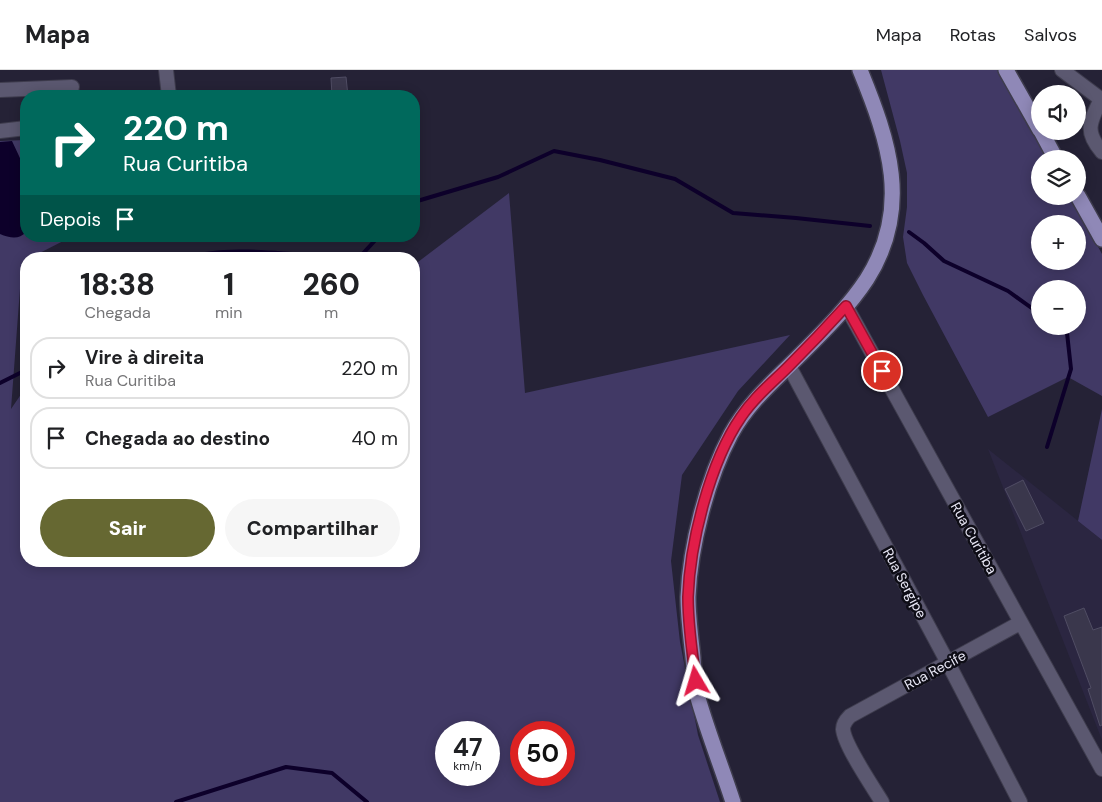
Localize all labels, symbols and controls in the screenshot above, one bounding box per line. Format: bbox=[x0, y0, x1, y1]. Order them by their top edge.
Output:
text: Mapa bbox=[25, 19, 90, 50]
text: Mapa bbox=[876, 23, 922, 47]
text: Rotas bbox=[950, 23, 996, 47]
text: Salvos bbox=[1024, 23, 1077, 47]
map controls bbox=[1031, 85, 1086, 335]
button: sound bbox=[1031, 85, 1086, 140]
text: 220 m bbox=[123, 105, 229, 151]
icon: right bbox=[40, 110, 105, 175]
text: Rua Curitiba bbox=[123, 149, 248, 178]
button: layers bbox=[1031, 150, 1086, 205]
icon: arrive bbox=[111, 205, 139, 233]
text: Depois bbox=[40, 207, 101, 232]
button: + bbox=[1031, 215, 1086, 270]
text: 18:38 bbox=[80, 265, 155, 304]
text: 1 bbox=[223, 265, 234, 304]
text: 260 bbox=[302, 265, 360, 304]
button: − bbox=[1031, 280, 1086, 335]
text: Chegada bbox=[85, 302, 151, 323]
text: min bbox=[215, 302, 242, 323]
text: m bbox=[324, 302, 338, 323]
text: Vire à direita bbox=[85, 345, 204, 370]
pin bbox=[861, 350, 903, 392]
icon: right bbox=[42, 354, 70, 382]
text: 220 m bbox=[341, 356, 398, 381]
icon: arrive bbox=[868, 357, 896, 385]
text: Rua Curitiba bbox=[85, 370, 176, 391]
icon: arrive bbox=[42, 424, 70, 452]
text: Chegada ao destino bbox=[85, 426, 270, 451]
text: 40 m bbox=[351, 426, 398, 451]
button: Sair bbox=[40, 499, 215, 557]
button: Compartilhar bbox=[225, 499, 400, 557]
street label: Rua Curitiba bbox=[947, 499, 1001, 577]
street label: Rua Sergipe bbox=[879, 545, 931, 621]
street label: Rua Recife bbox=[901, 646, 969, 694]
position arrow bbox=[669, 654, 721, 706]
speed limit sign: 50 bbox=[510, 721, 575, 786]
text: 47 bbox=[453, 731, 482, 764]
text: km/h bbox=[453, 758, 482, 774]

